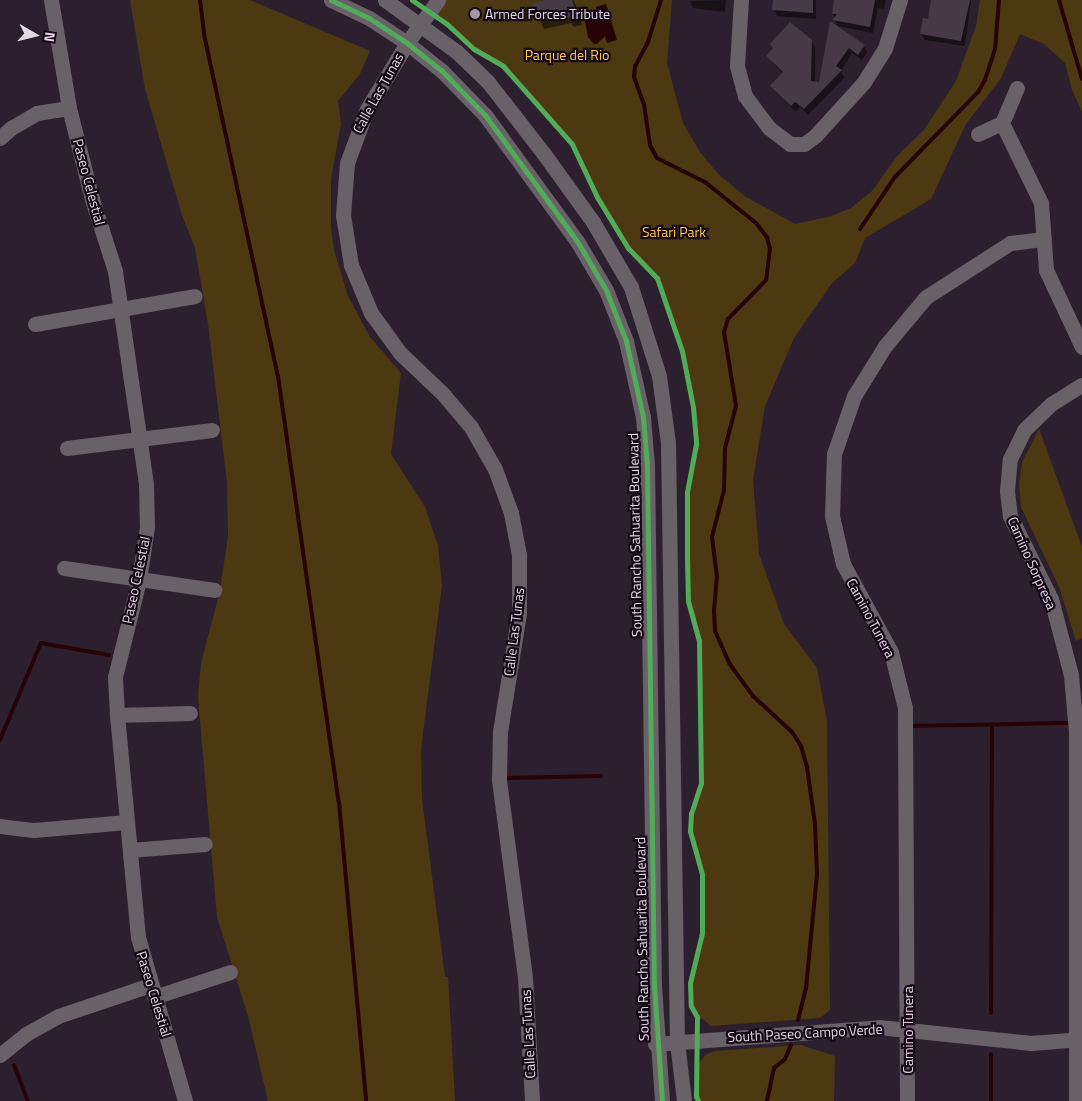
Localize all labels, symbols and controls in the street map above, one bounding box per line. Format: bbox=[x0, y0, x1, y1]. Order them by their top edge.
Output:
place label: Armed Forces Tribute bbox=[485, 6, 610, 22]
marker: Armed Forces Tribute bbox=[469, 8, 481, 20]
north arrow bbox=[10, 10, 60, 60]
text: N bbox=[39, 31, 61, 43]
park label: Parque del Rio bbox=[525, 47, 609, 63]
street label: Calle Las Tunas bbox=[349, 50, 407, 136]
street label: Paseo Celestial bbox=[69, 137, 109, 227]
park label: Safari Park bbox=[642, 224, 706, 240]
street label: South Rancho Sahuarita Boulevard bbox=[625, 433, 645, 637]
street label: Camino Sorpresa bbox=[1004, 514, 1060, 612]
street label: Paseo Celestial bbox=[119, 535, 153, 625]
street label: Camino Tunera bbox=[843, 575, 899, 661]
street label: Calle Las Tunas bbox=[500, 587, 528, 677]
street label: South Rancho Sahuarita Boulevard bbox=[632, 837, 652, 1041]
street label: Paseo Celestial bbox=[133, 949, 175, 1039]
street label: Camino Tunera bbox=[900, 986, 916, 1074]
street label: Calle Las Tunas bbox=[517, 989, 539, 1079]
street label: South Paseo Campo Verde bbox=[727, 1021, 883, 1045]

